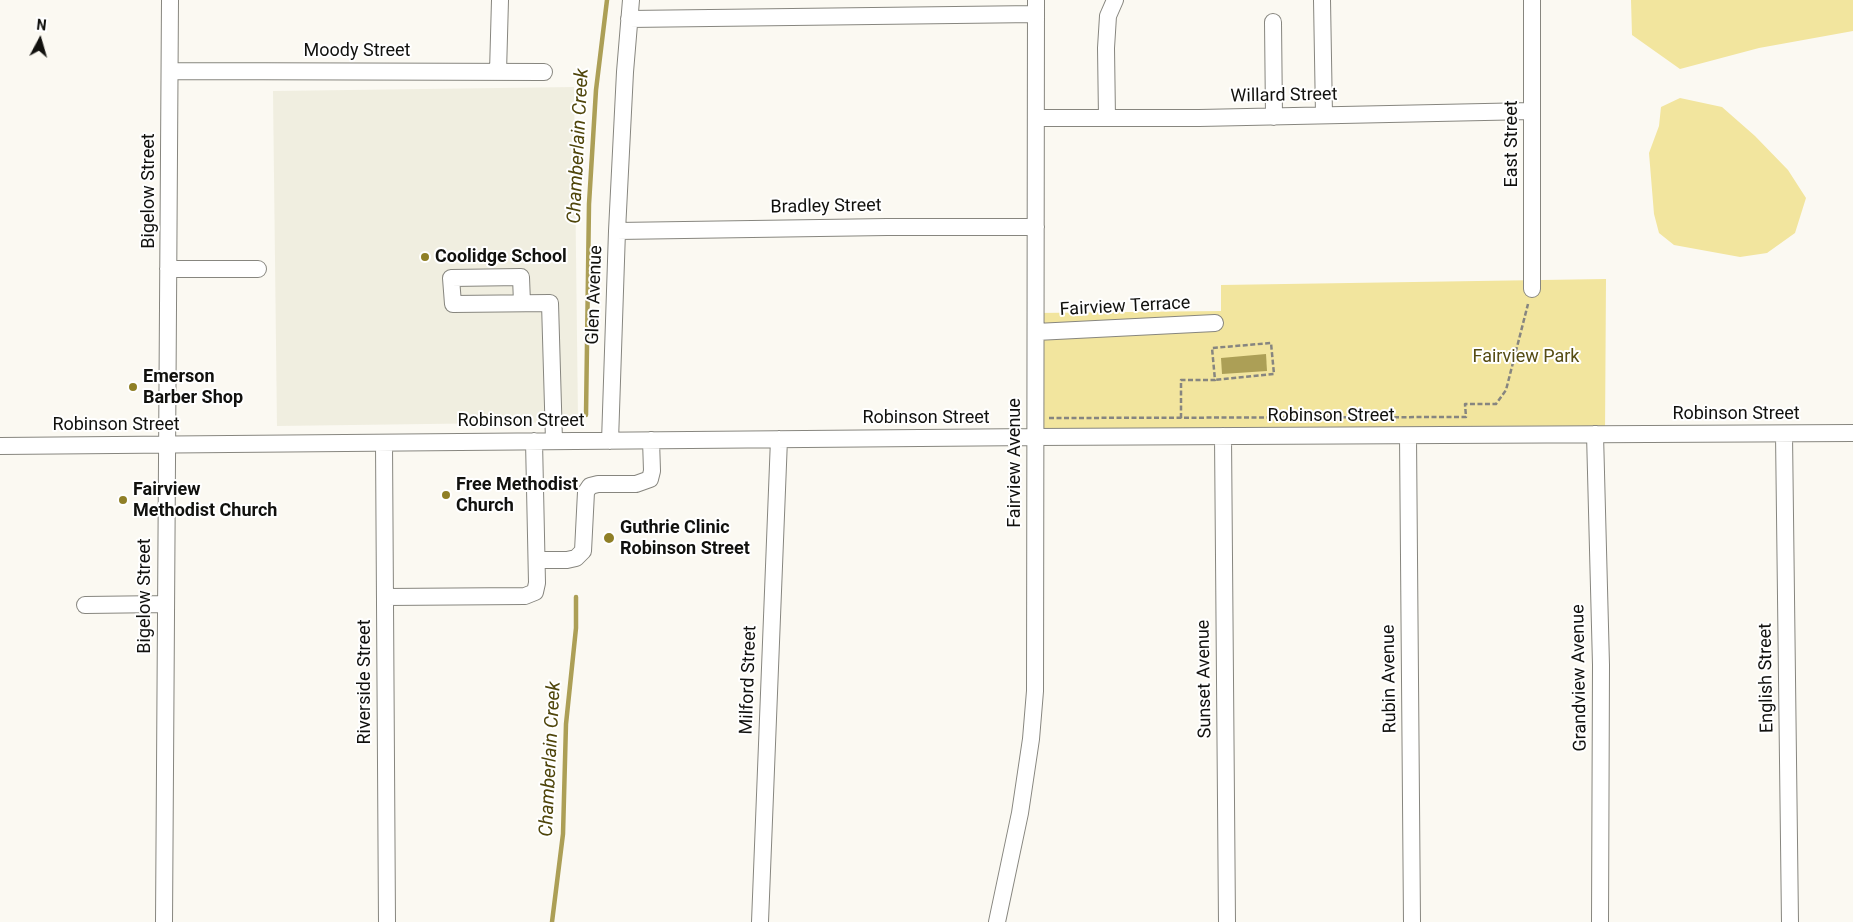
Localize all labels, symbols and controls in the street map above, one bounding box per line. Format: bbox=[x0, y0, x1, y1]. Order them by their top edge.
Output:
north arrow bbox=[15, 15, 65, 65]
text: N bbox=[36, 17, 47, 34]
street label: Moody Street bbox=[304, 40, 410, 62]
water label: Chamberlain Creek bbox=[564, 68, 594, 224]
street label: Willard Street bbox=[1230, 84, 1338, 108]
street label: East Street bbox=[1501, 100, 1523, 188]
street label: Bigelow Street bbox=[138, 133, 160, 249]
street label: Bradley Street bbox=[770, 195, 882, 219]
street label: Glen Avenue bbox=[582, 245, 608, 345]
place label: Coolidge School bbox=[435, 246, 567, 268]
marker: Coolidge School bbox=[419, 251, 431, 263]
street label: Fairview Terrace bbox=[1059, 293, 1191, 321]
park label: Fairview Park bbox=[1473, 346, 1579, 368]
place label: Emerson Barber Shop bbox=[143, 366, 243, 408]
marker: Emerson Barber Shop bbox=[127, 381, 139, 393]
street label: Fairview Avenue bbox=[1004, 398, 1026, 528]
street label: Robinson Street bbox=[1672, 403, 1800, 425]
street label: Robinson Street bbox=[1267, 405, 1395, 427]
street label: Robinson Street bbox=[862, 407, 990, 429]
street label: Robinson Street bbox=[457, 410, 585, 432]
street label: Robinson Street bbox=[52, 414, 180, 436]
place label: Free Methodist Church bbox=[456, 474, 578, 516]
place label: Fairview Methodist Church bbox=[133, 479, 277, 522]
marker: Free Methodist Church bbox=[440, 489, 452, 501]
marker: Fairview Methodist Church bbox=[117, 494, 129, 506]
place label: Guthrie Clinic Robinson Street bbox=[620, 517, 750, 560]
marker: Guthrie Clinic Robinson Street bbox=[602, 531, 616, 545]
street label: Bigelow Street bbox=[134, 538, 156, 654]
street label: Grandview Avenue bbox=[1568, 604, 1592, 752]
street label: Riverside Street bbox=[354, 619, 376, 745]
street label: Sunset Avenue bbox=[1193, 620, 1217, 738]
street label: English Street bbox=[1755, 623, 1779, 733]
street label: Rubin Avenue bbox=[1378, 624, 1402, 734]
street label: Milford Street bbox=[736, 625, 762, 735]
water label: Chamberlain Creek bbox=[536, 681, 566, 837]

